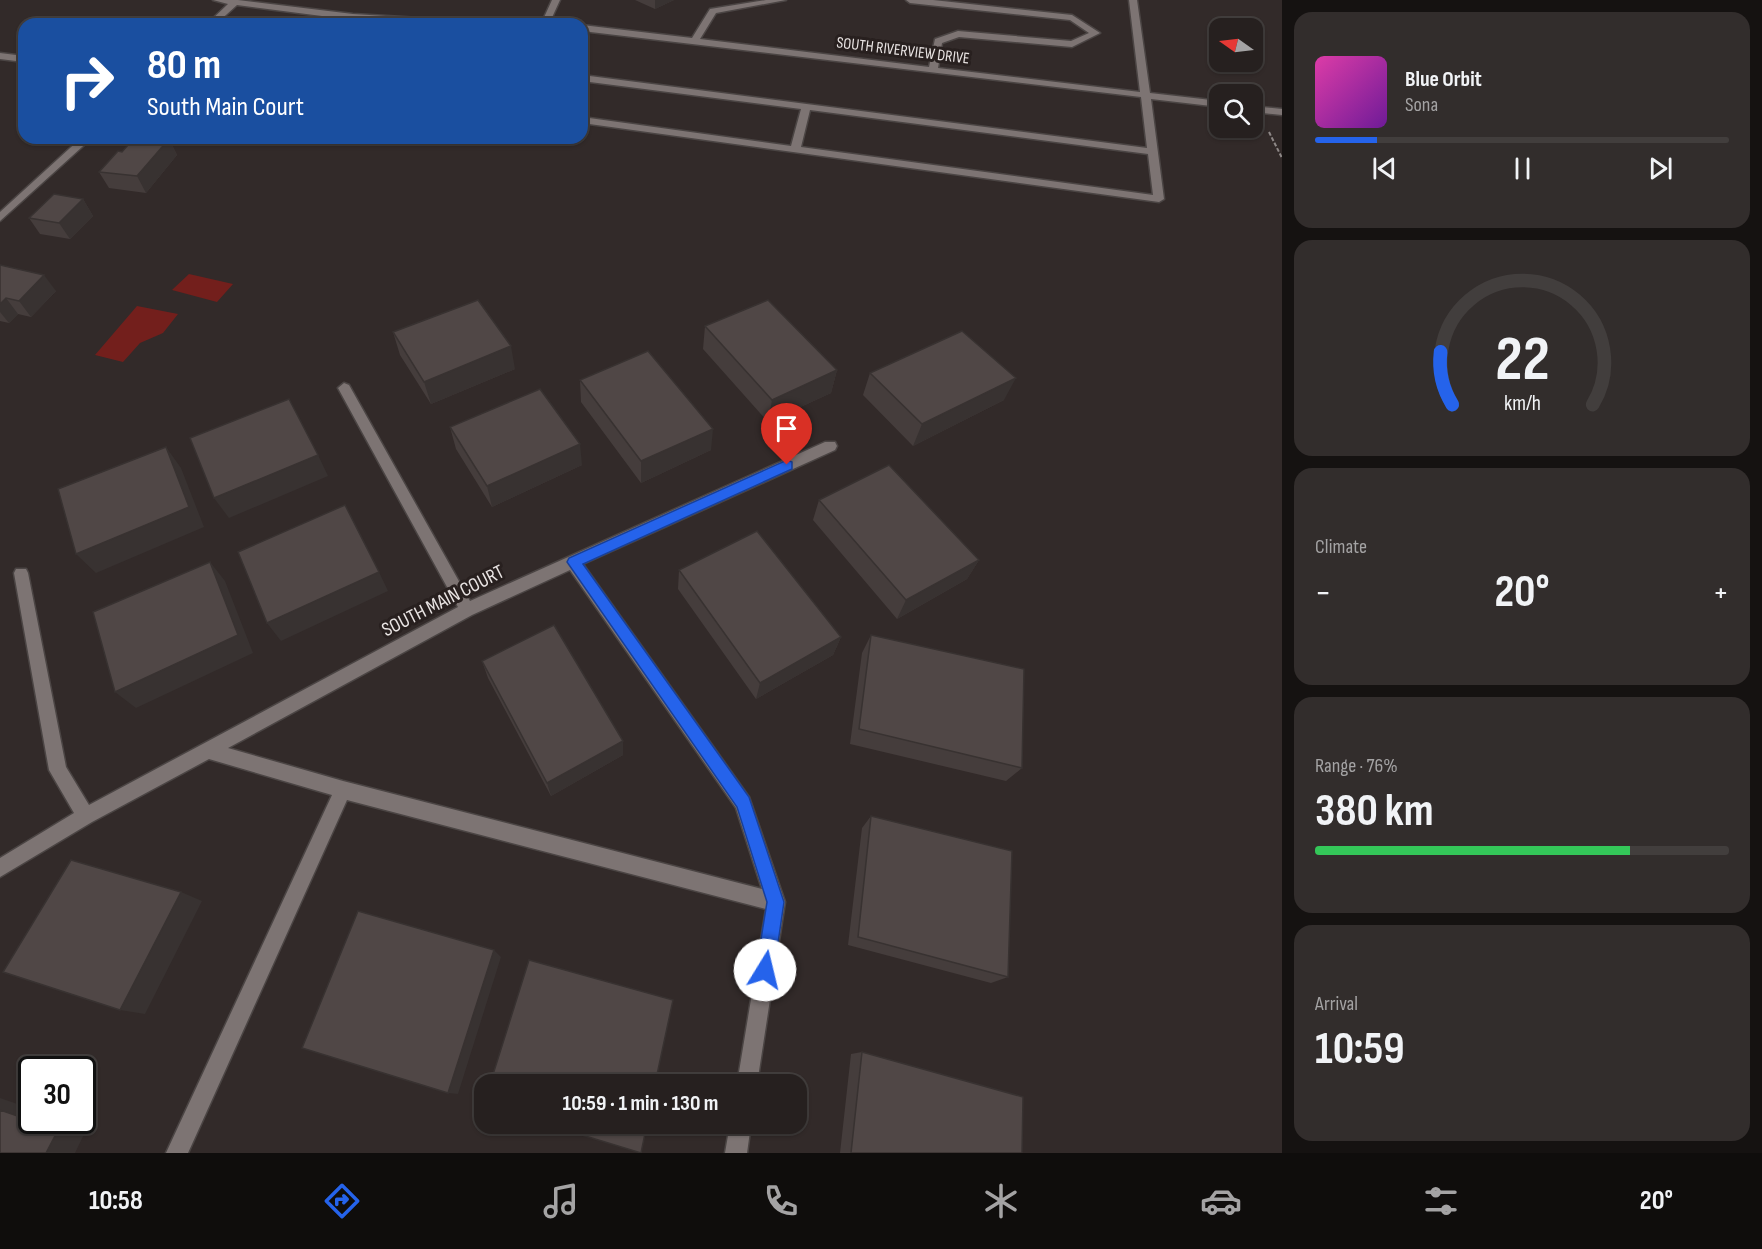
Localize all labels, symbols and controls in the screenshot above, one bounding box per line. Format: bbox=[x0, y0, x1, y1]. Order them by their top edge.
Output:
north arrow bbox=[1209, 18, 1263, 72]
map controls bbox=[1209, 18, 1263, 138]
street label: SOUTH RIVERVIEW DRIVE bbox=[835, 33, 971, 69]
text: 80 m bbox=[147, 40, 221, 91]
icon: right bbox=[48, 42, 126, 120]
text: Blue Orbit bbox=[1405, 66, 1482, 93]
button: search bbox=[1209, 84, 1263, 138]
text: South Main Court bbox=[147, 91, 304, 123]
text: Sona bbox=[1405, 93, 1438, 117]
icon: previous bbox=[1368, 152, 1401, 185]
icon: pause bbox=[1506, 152, 1539, 185]
icon: next bbox=[1644, 152, 1677, 185]
text: 22 bbox=[1495, 323, 1549, 398]
text: km/h bbox=[1503, 392, 1541, 417]
pin bbox=[761, 403, 812, 465]
icon: arrive bbox=[770, 412, 803, 445]
text: Climate bbox=[1315, 535, 1367, 559]
street label: SOUTH MAIN COURT bbox=[378, 560, 508, 642]
text: 20° bbox=[1494, 565, 1550, 620]
text: − bbox=[1315, 573, 1331, 613]
text: + bbox=[1713, 573, 1729, 613]
text: Range · 76% bbox=[1315, 754, 1398, 778]
text: 380 km bbox=[1315, 784, 1434, 839]
position arrow bbox=[733, 938, 797, 1002]
text: Arrival bbox=[1315, 992, 1358, 1016]
text: 10:59 bbox=[1315, 1022, 1405, 1077]
speed limit sign: 30 bbox=[18, 1056, 96, 1134]
text: 10:59 · 1 min · 130 m bbox=[563, 1090, 718, 1117]
icon: directions bbox=[321, 1180, 363, 1222]
icon: music bbox=[540, 1180, 582, 1222]
icon: phone bbox=[760, 1180, 802, 1222]
icon: climate bbox=[980, 1180, 1022, 1222]
icon: car bbox=[1200, 1180, 1242, 1222]
icon: filters bbox=[1420, 1180, 1462, 1222]
text: 10:58 bbox=[89, 1185, 143, 1217]
text: 20° bbox=[1640, 1185, 1673, 1217]

